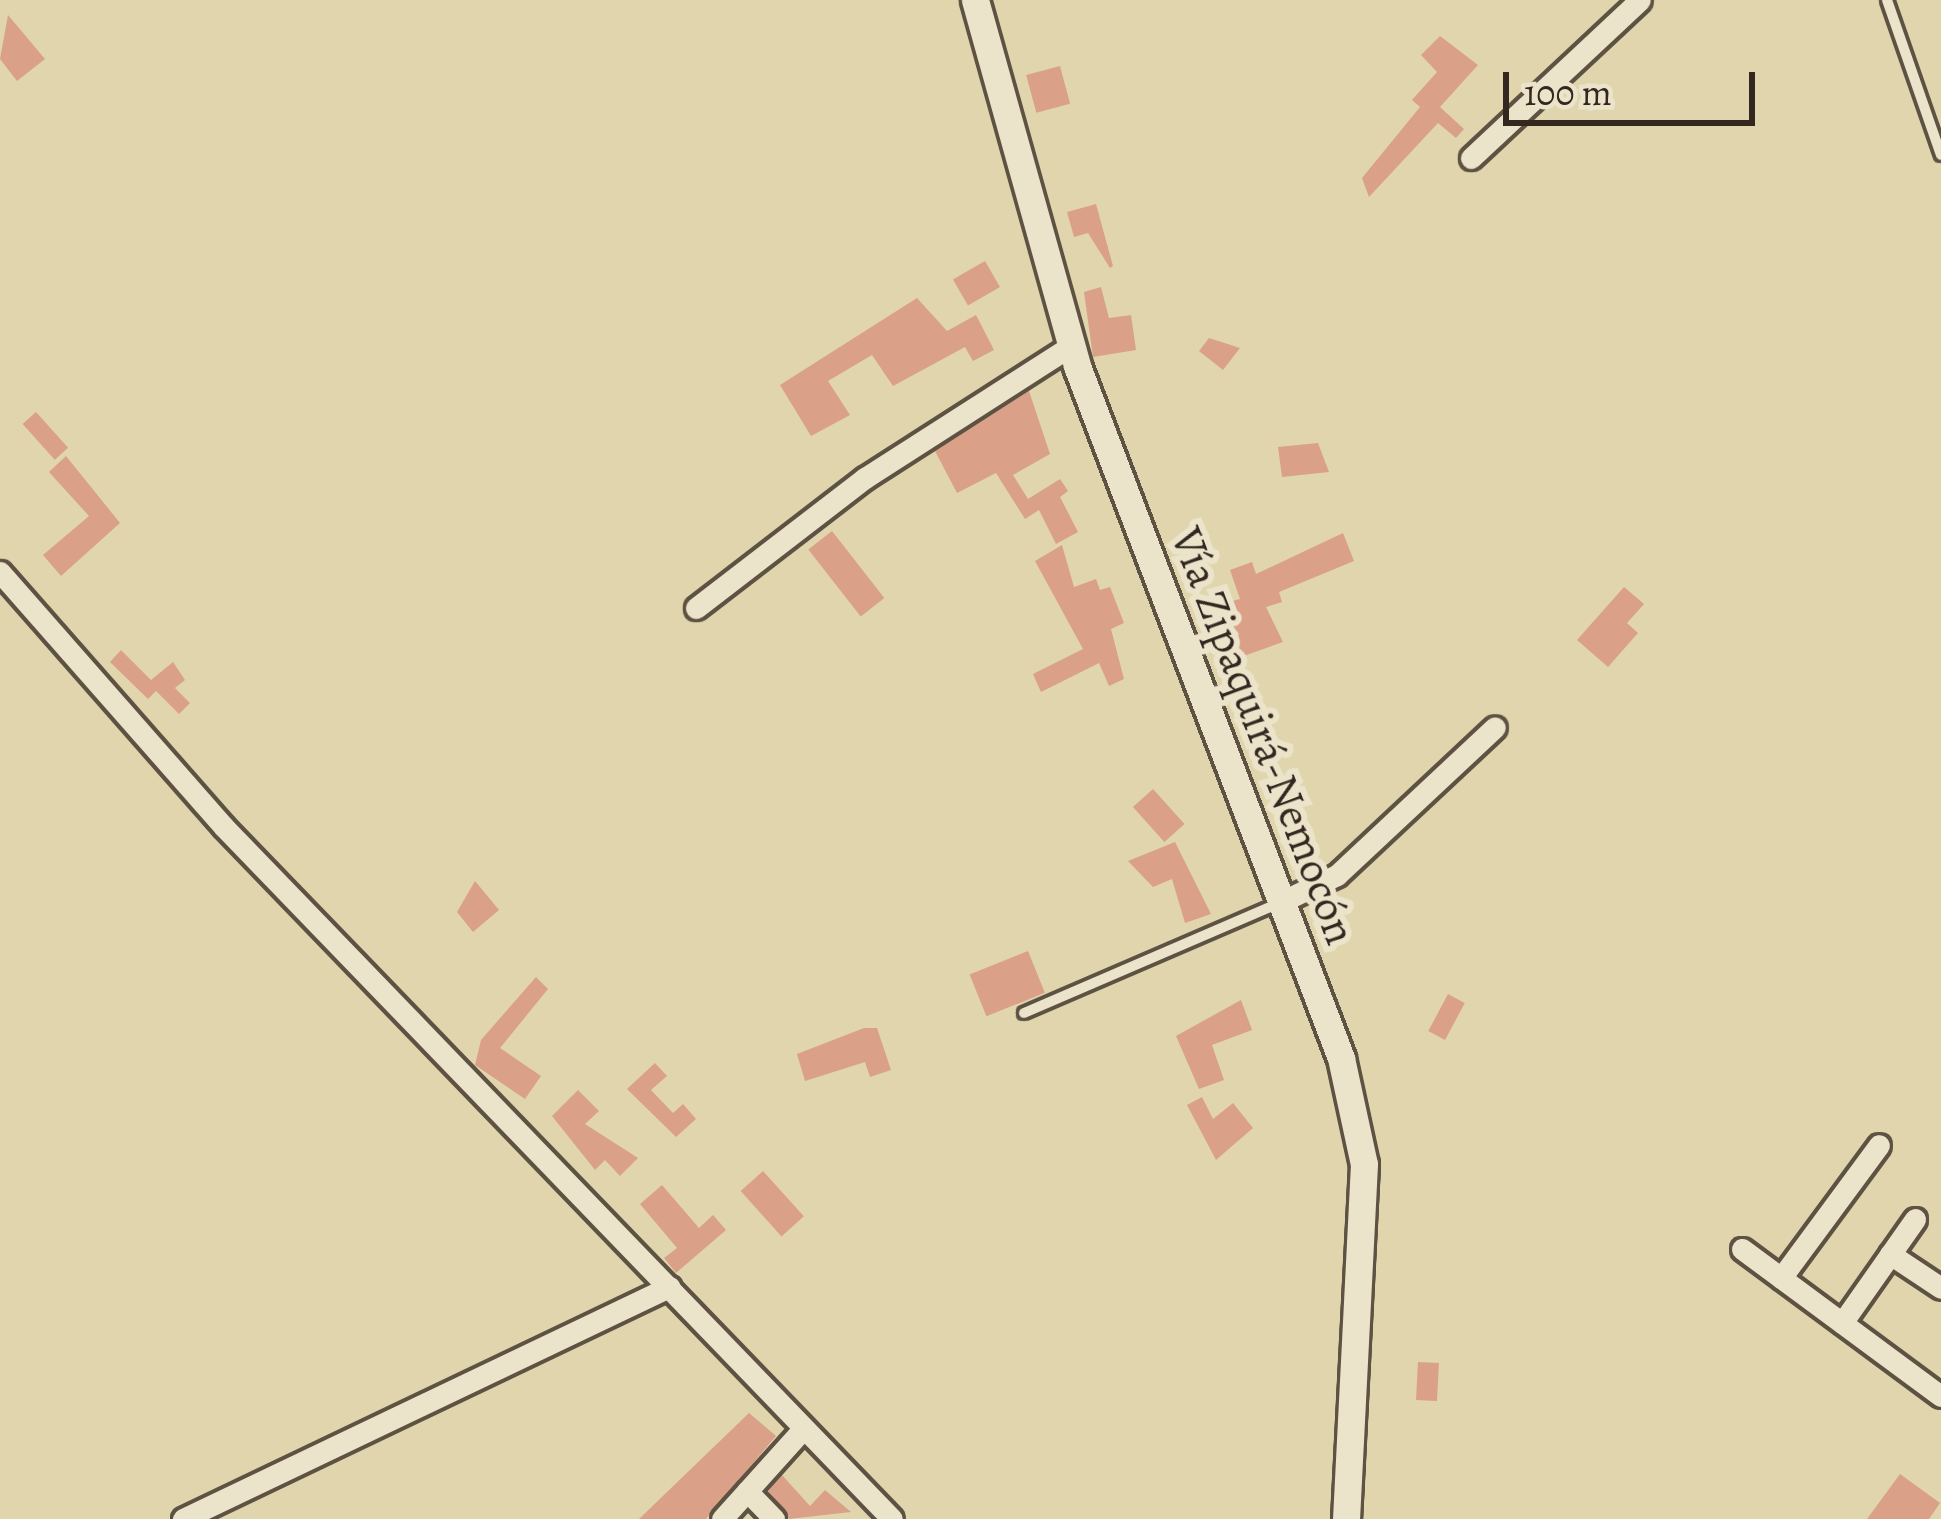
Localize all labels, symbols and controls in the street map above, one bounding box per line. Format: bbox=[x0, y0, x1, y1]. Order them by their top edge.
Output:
scale bar bbox=[1509, 48, 1761, 122]
text: 100 m bbox=[1524, 68, 1612, 117]
street label: Vía Zipaquirá-Nemocón bbox=[1159, 520, 1367, 952]

